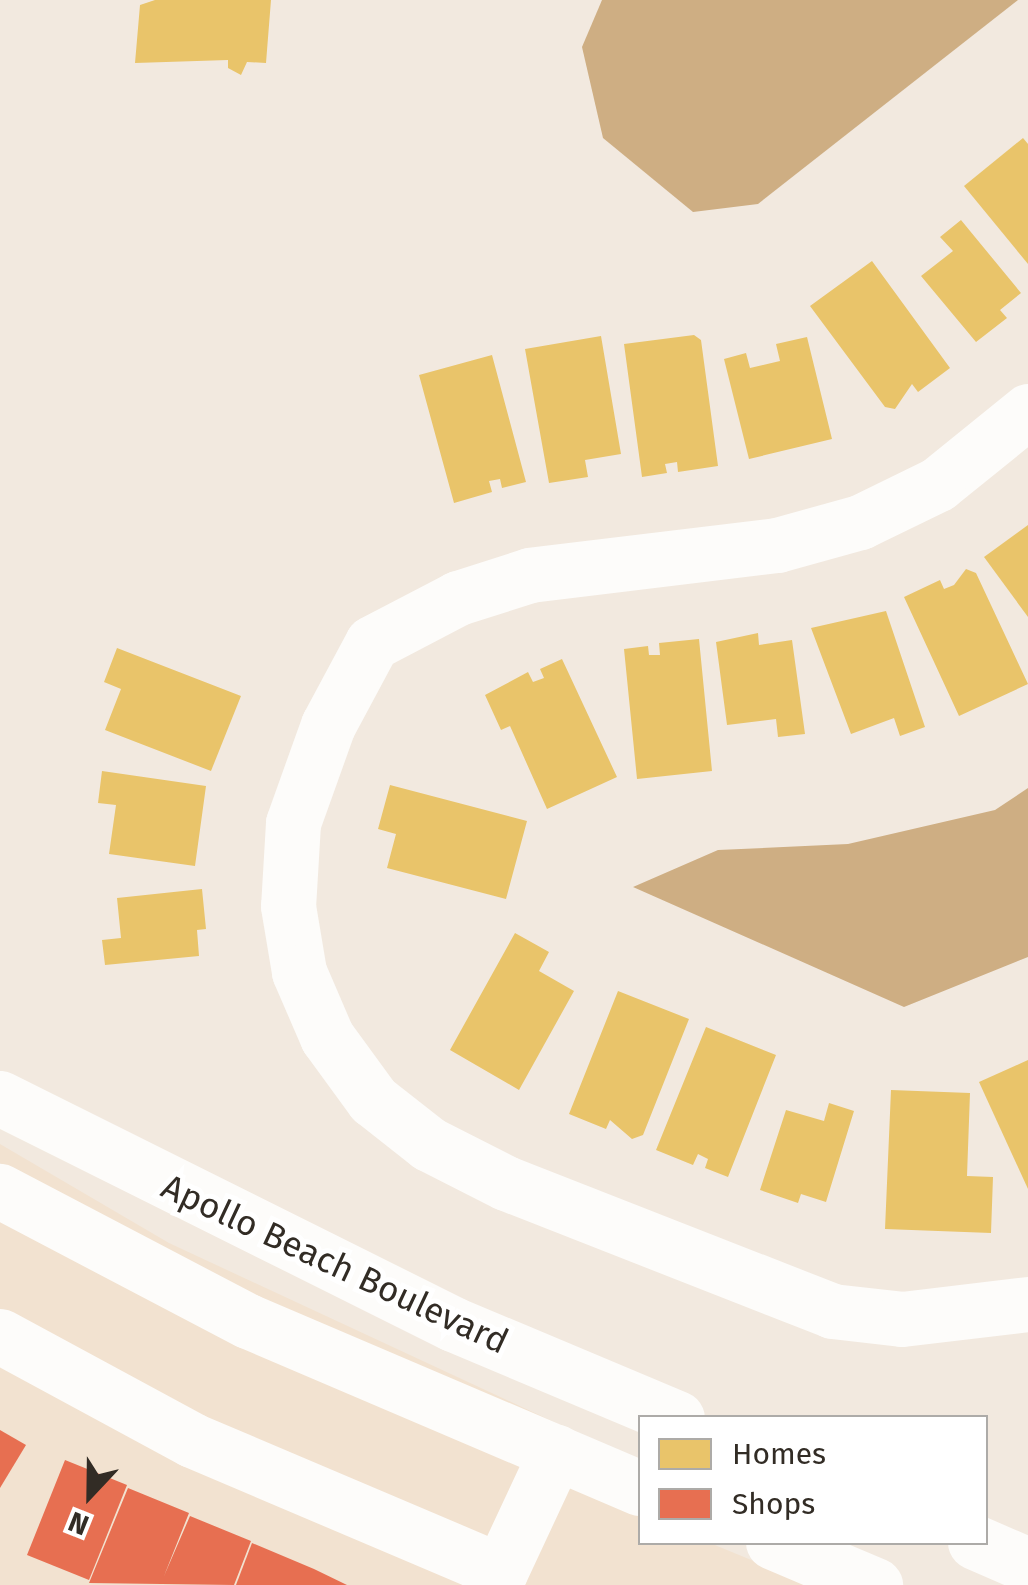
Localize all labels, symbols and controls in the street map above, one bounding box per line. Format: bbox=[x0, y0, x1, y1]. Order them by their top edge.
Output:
street label: Apollo Beach Boulevard bbox=[155, 1165, 515, 1363]
legend bbox=[638, 1415, 988, 1545]
text: Homes bbox=[732, 1436, 826, 1472]
north arrow bbox=[40, 1445, 140, 1545]
text: Shops bbox=[732, 1486, 815, 1522]
text: N bbox=[64, 1505, 93, 1542]

